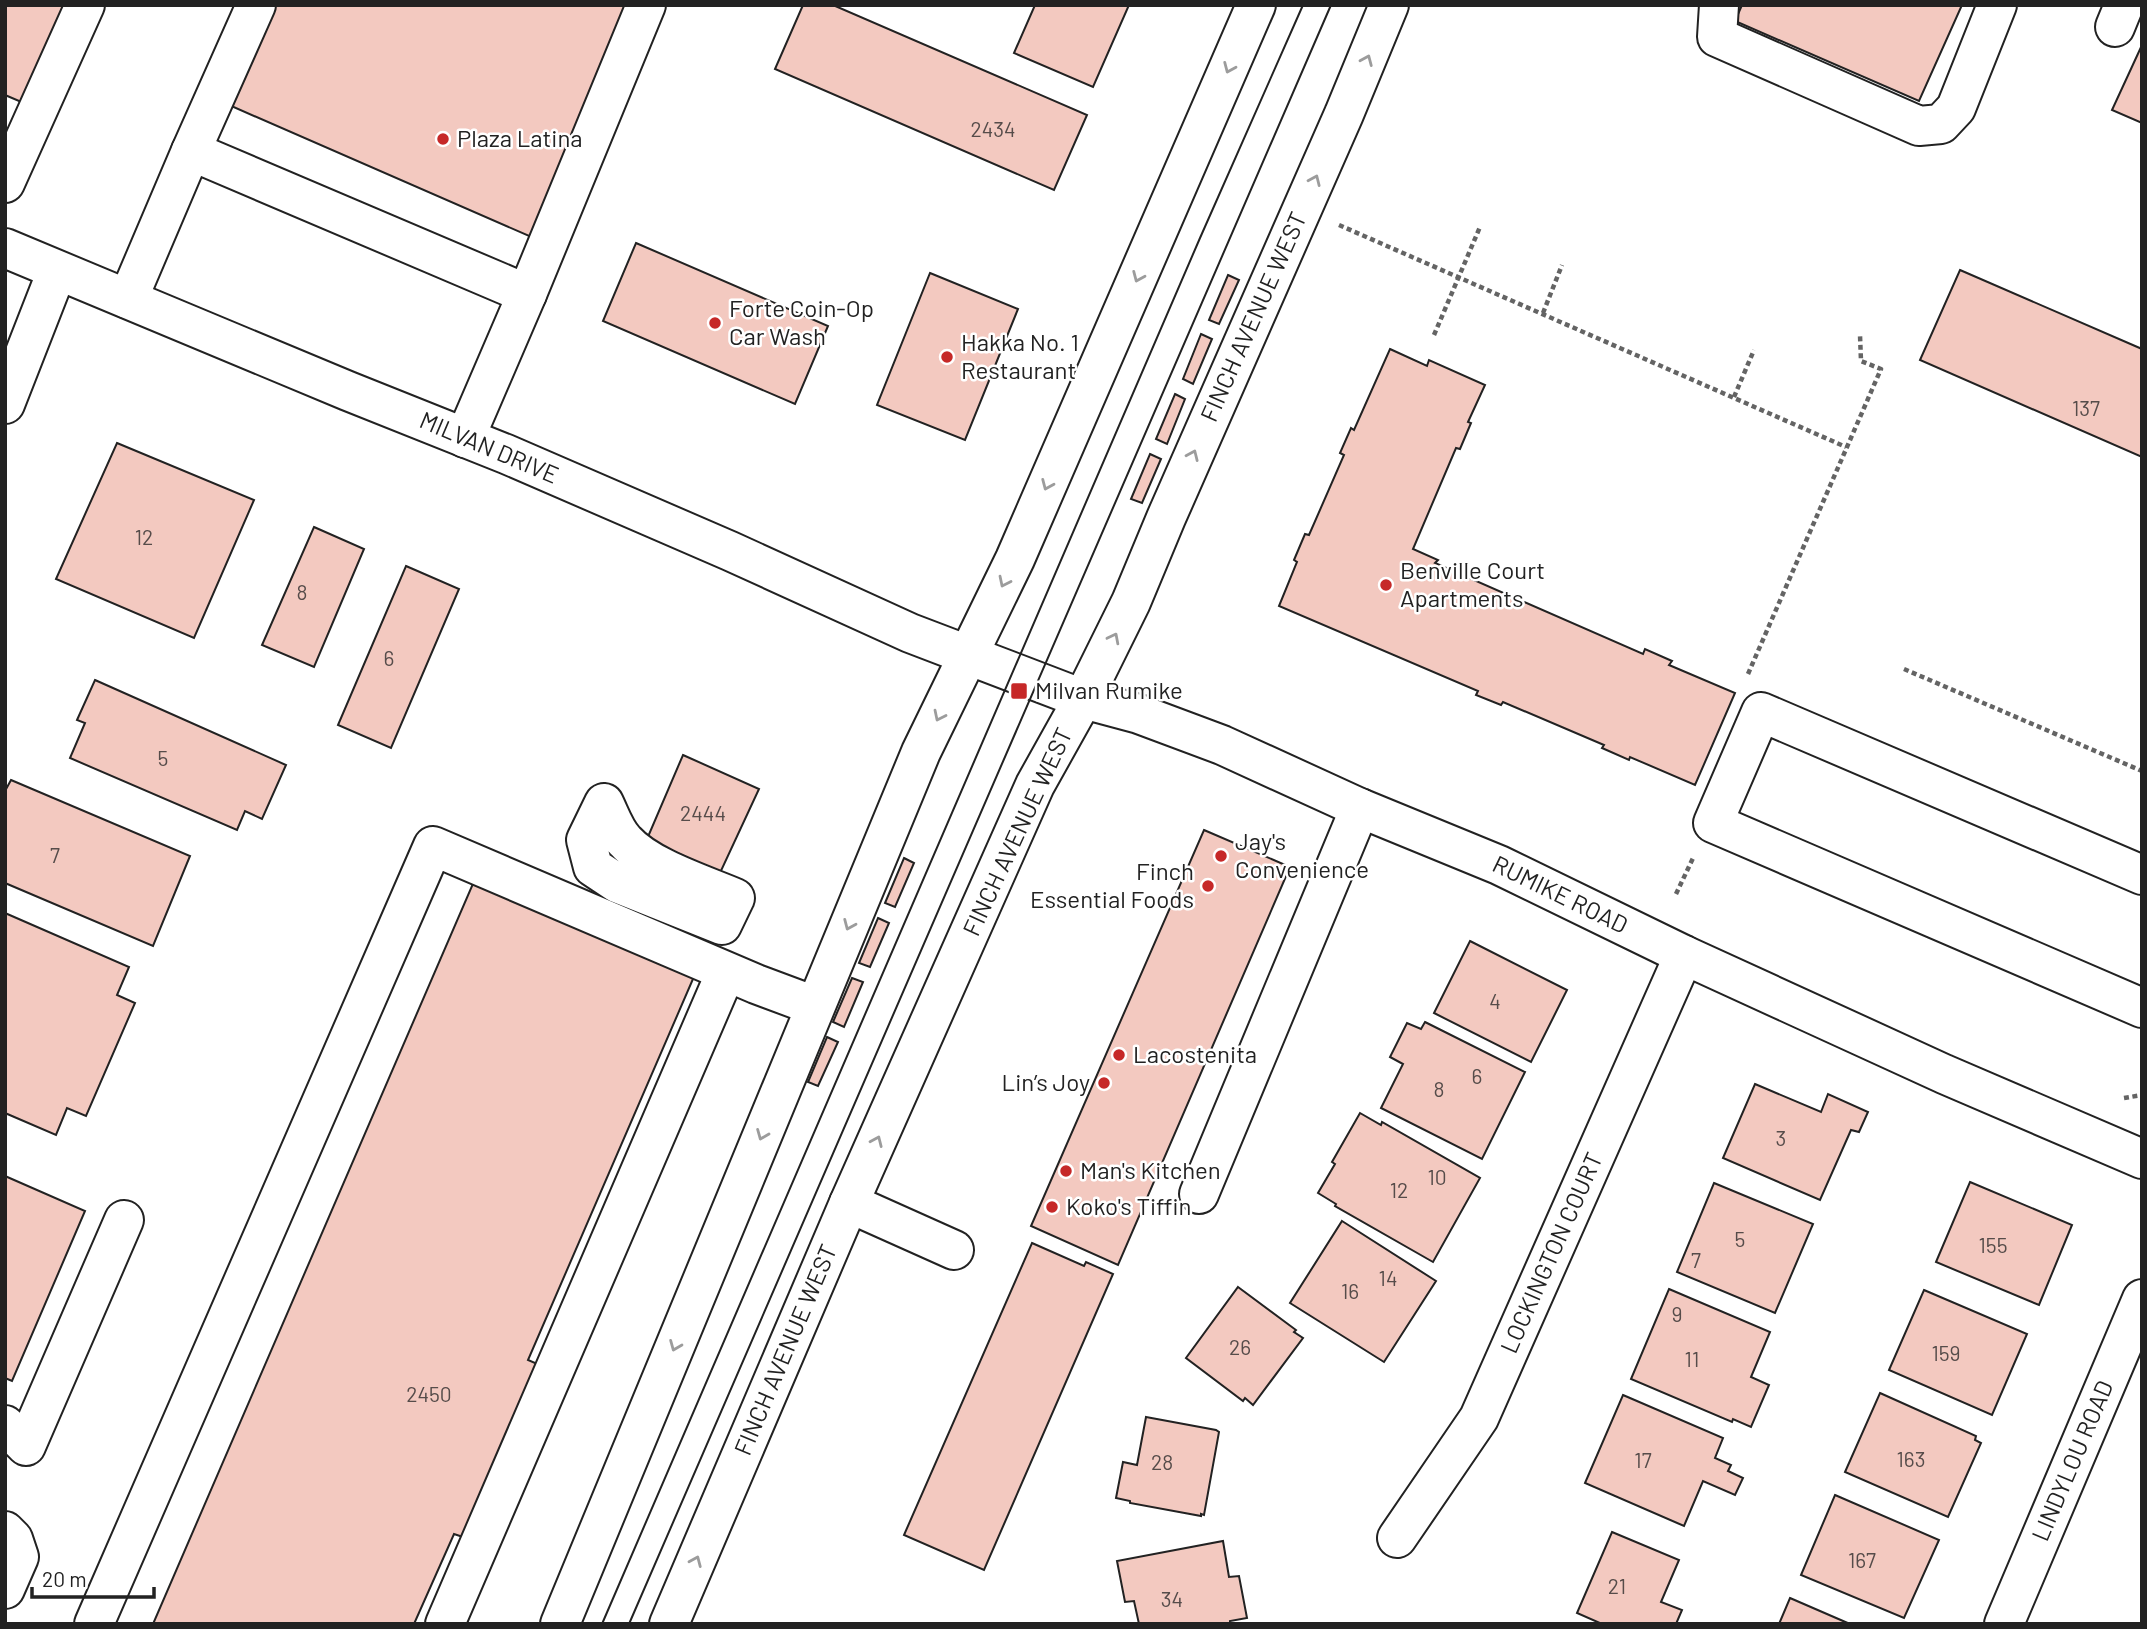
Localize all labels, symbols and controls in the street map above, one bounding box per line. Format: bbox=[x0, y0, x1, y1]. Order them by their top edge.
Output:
one-way arrow bbox=[1358, 54, 1372, 66]
one-way arrow bbox=[1223, 61, 1237, 73]
house number: 2434 bbox=[970, 116, 1016, 141]
place label: Plaza Latina bbox=[457, 123, 583, 152]
marker: Plaza Latina bbox=[435, 131, 451, 147]
one-way arrow bbox=[1307, 174, 1321, 187]
street label: FINCH AVENUE WEST bbox=[1193, 207, 1312, 426]
one-way arrow bbox=[1132, 269, 1146, 282]
place label: Forte Coin-Op Car Wash bbox=[729, 293, 874, 350]
marker: Forte Coin-Op Car Wash bbox=[707, 315, 723, 331]
place label: Hakka No. 1 Restaurant bbox=[961, 327, 1079, 384]
marker: Hakka No. 1 Restaurant bbox=[939, 349, 955, 365]
house number: 137 bbox=[2072, 395, 2100, 420]
street label: MILVAN DRIVE bbox=[416, 404, 563, 489]
one-way arrow bbox=[1185, 450, 1199, 462]
one-way arrow bbox=[1042, 478, 1056, 490]
house number: 12 bbox=[135, 524, 153, 549]
place label: Benville Court Apartments bbox=[1400, 555, 1545, 612]
one-way arrow bbox=[999, 575, 1013, 587]
marker: Benville Court Apartments bbox=[1378, 577, 1394, 593]
house number: 8 bbox=[297, 579, 307, 604]
one-way arrow bbox=[1105, 633, 1119, 645]
house number: 6 bbox=[384, 645, 394, 670]
place label: Milvan Rumike bbox=[1035, 675, 1183, 704]
marker: Milvan Rumike bbox=[1009, 681, 1029, 701]
one-way arrow bbox=[933, 709, 947, 721]
street label: FINCH AVENUE WEST bbox=[956, 723, 1078, 940]
house number: 5 bbox=[158, 745, 168, 770]
house number: 2444 bbox=[680, 800, 726, 825]
place label: Jay's Convenience bbox=[1235, 826, 1369, 883]
house number: 7 bbox=[50, 842, 60, 867]
marker: Jay's Convenience bbox=[1213, 848, 1229, 864]
street label: RUMIKE ROAD bbox=[1488, 848, 1633, 939]
place label: Finch Essential Foods bbox=[1030, 856, 1194, 913]
marker: Finch Essential Foods bbox=[1200, 878, 1216, 894]
one-way arrow bbox=[843, 918, 857, 931]
house number: 4 bbox=[1489, 988, 1501, 1013]
place label: Lacostenita bbox=[1133, 1039, 1257, 1068]
marker: Lacostenita bbox=[1111, 1047, 1127, 1063]
house number: 6 bbox=[1472, 1063, 1482, 1088]
place label: Lin’s Joy bbox=[1002, 1067, 1090, 1096]
marker: Lin’s Joy bbox=[1096, 1075, 1112, 1091]
house number: 8 bbox=[1434, 1076, 1444, 1101]
house number: 3 bbox=[1776, 1125, 1786, 1150]
one-way arrow bbox=[756, 1129, 770, 1141]
one-way arrow bbox=[869, 1135, 883, 1148]
street label: LOCKINGTON COURT bbox=[1493, 1148, 1608, 1357]
place label: Man's Kitchen bbox=[1080, 1155, 1221, 1184]
marker: Man's Kitchen bbox=[1058, 1163, 1074, 1179]
house number: 10 bbox=[1427, 1164, 1447, 1189]
house number: 12 bbox=[1390, 1177, 1408, 1202]
place label: Koko's Tiffin bbox=[1066, 1191, 1192, 1220]
marker: Koko's Tiffin bbox=[1044, 1199, 1060, 1215]
house number: 5 bbox=[1735, 1226, 1745, 1251]
house number: 155 bbox=[1979, 1232, 2007, 1257]
street label: FINCH AVENUE WEST bbox=[727, 1240, 842, 1459]
house number: 7 bbox=[1691, 1247, 1701, 1272]
house number: 14 bbox=[1379, 1265, 1397, 1290]
house number: 16 bbox=[1341, 1278, 1359, 1303]
house number: 9 bbox=[1672, 1301, 1682, 1326]
house number: 26 bbox=[1229, 1334, 1251, 1359]
one-way arrow bbox=[669, 1338, 683, 1351]
house number: 159 bbox=[1931, 1340, 1961, 1365]
house number: 11 bbox=[1685, 1346, 1699, 1371]
street label: LINDYLOU ROAD bbox=[2025, 1376, 2118, 1545]
house number: 2450 bbox=[406, 1381, 452, 1406]
house number: 163 bbox=[1897, 1446, 1925, 1471]
house number: 17 bbox=[1634, 1447, 1652, 1472]
house number: 28 bbox=[1151, 1449, 1173, 1474]
house number: 167 bbox=[1848, 1547, 1876, 1572]
scale bar bbox=[32, 1556, 154, 1600]
one-way arrow bbox=[688, 1556, 702, 1568]
text: 20 m bbox=[42, 1566, 87, 1591]
house number: 21 bbox=[1608, 1573, 1626, 1598]
house number: 34 bbox=[1161, 1586, 1183, 1611]

